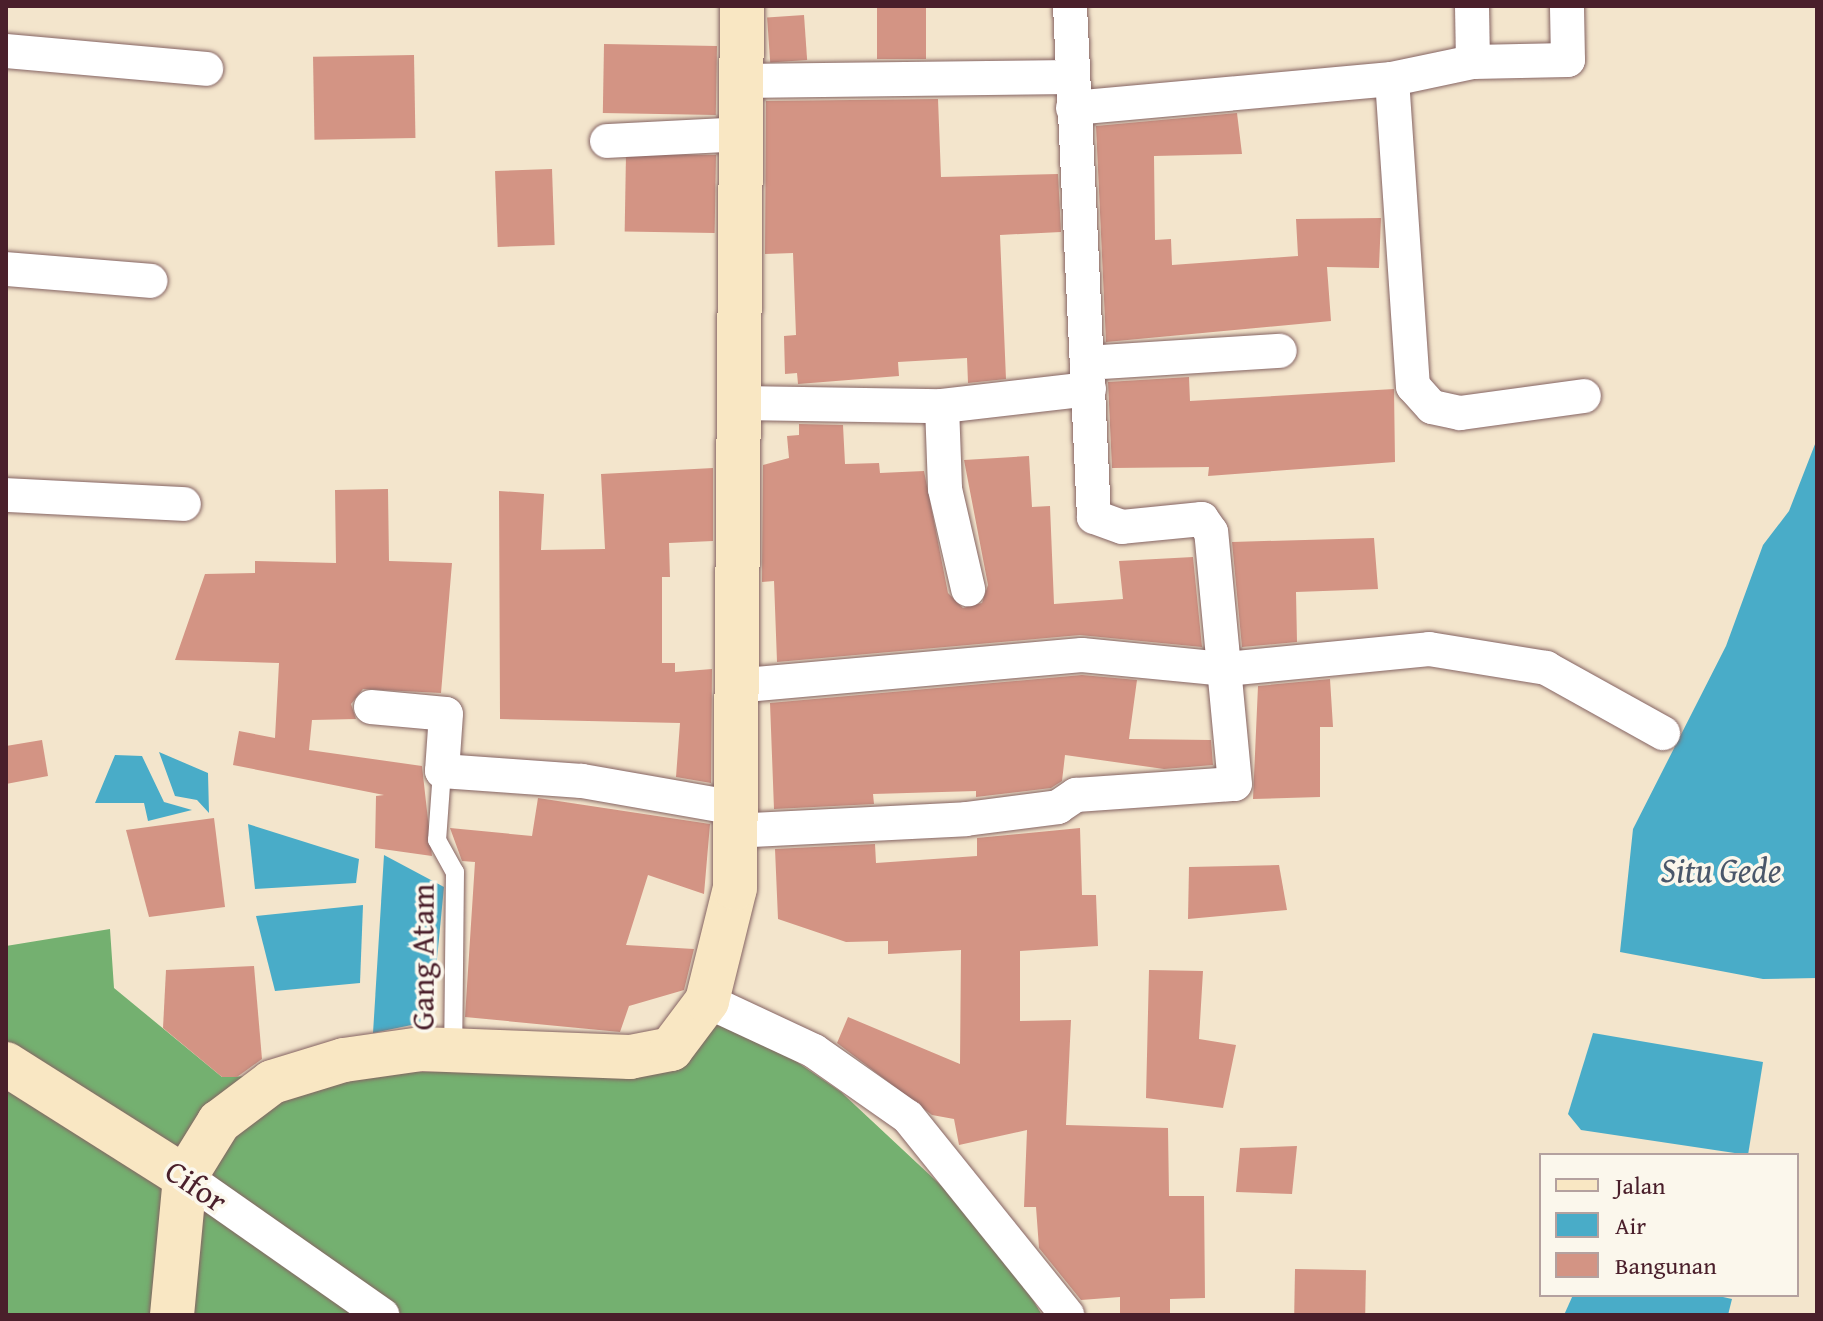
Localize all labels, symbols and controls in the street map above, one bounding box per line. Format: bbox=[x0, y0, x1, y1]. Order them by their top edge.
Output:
water label: Situ Gede bbox=[1661, 850, 1781, 890]
street label: Gang Atam bbox=[404, 884, 442, 1030]
street label: Cifor bbox=[158, 1152, 234, 1220]
legend bbox=[1539, 1153, 1799, 1297]
text: Jalan bbox=[1615, 1168, 1665, 1203]
text: Air bbox=[1615, 1208, 1646, 1243]
text: Bangunan bbox=[1615, 1248, 1717, 1283]

